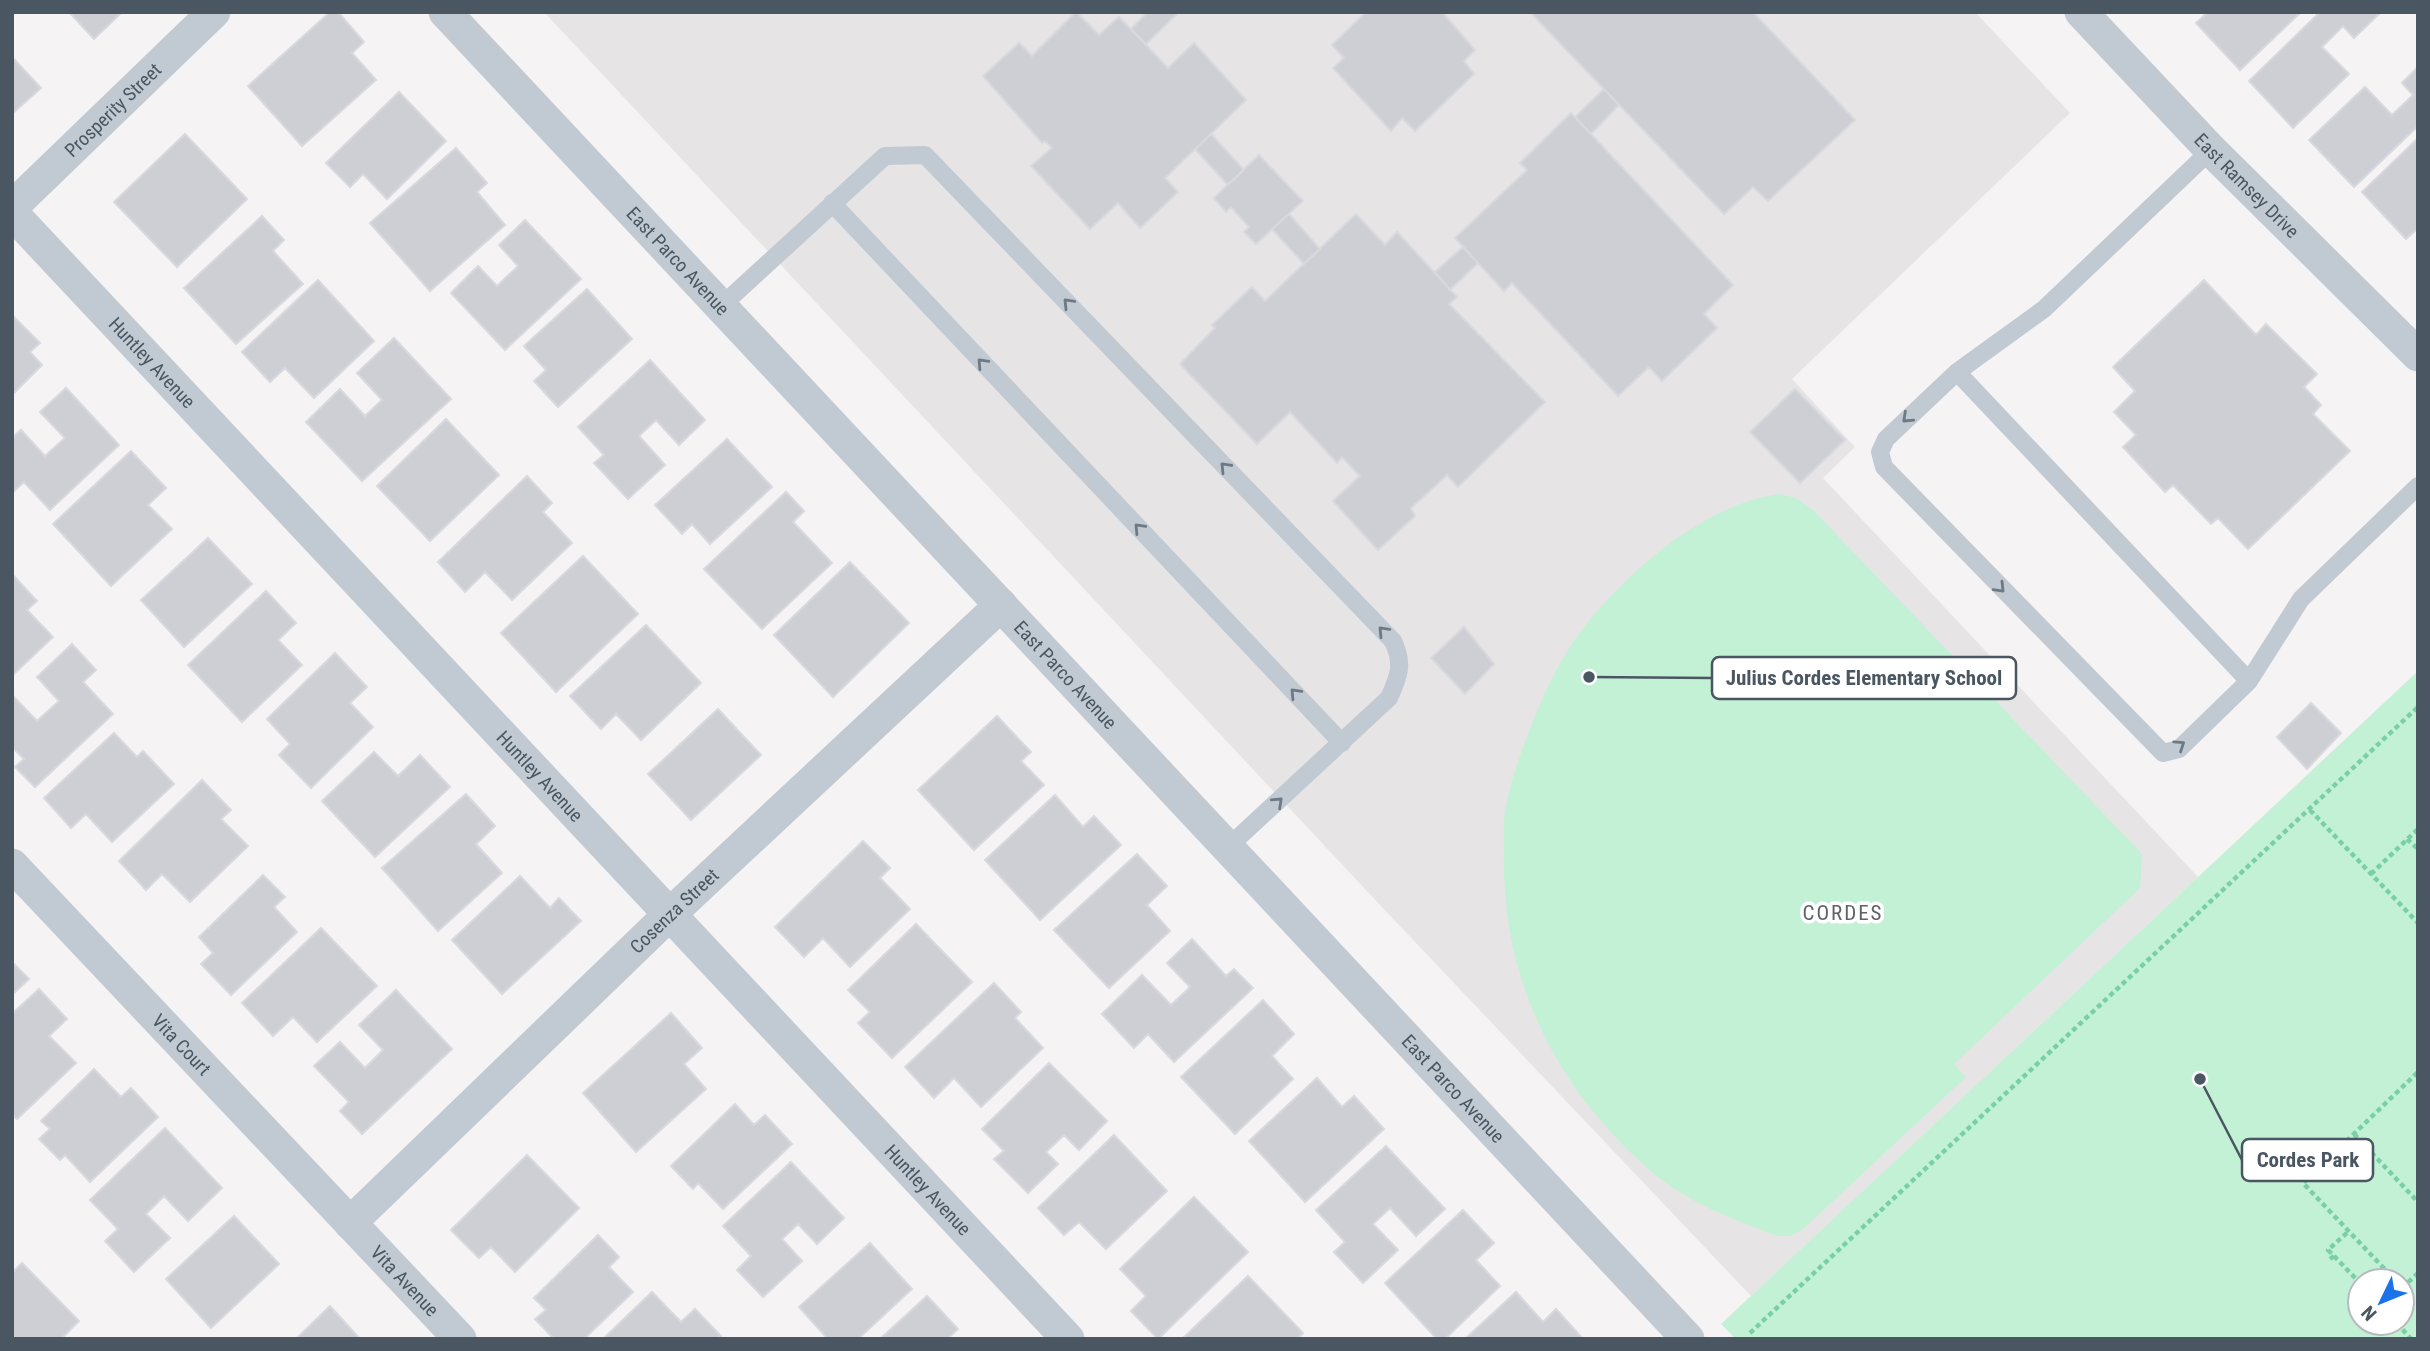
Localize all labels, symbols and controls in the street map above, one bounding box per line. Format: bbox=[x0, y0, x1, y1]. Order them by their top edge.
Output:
street label: Prosperity Street bbox=[60, 58, 166, 162]
street label: East Ramsey Drive bbox=[2189, 129, 2304, 243]
street label: East Parco Avenue bbox=[622, 202, 734, 320]
one-way arrow bbox=[1063, 298, 1076, 311]
street label: Huntley Avenue bbox=[104, 313, 200, 413]
one-way arrow bbox=[978, 358, 991, 371]
one-way arrow bbox=[1903, 410, 1916, 423]
one-way arrow bbox=[1221, 462, 1234, 475]
one-way arrow bbox=[1134, 523, 1147, 536]
one-way arrow bbox=[1992, 580, 2005, 593]
street label: East Parco Avenue bbox=[1009, 616, 1122, 734]
one-way arrow bbox=[1379, 626, 1392, 639]
callout: Julius Cordes Elementary School bbox=[1712, 657, 2016, 699]
text: Julius Cordes Elementary School bbox=[1726, 666, 2002, 690]
one-way arrow bbox=[1291, 688, 1304, 701]
street label: Huntley Avenue bbox=[492, 726, 588, 827]
one-way arrow bbox=[2172, 740, 2185, 753]
one-way arrow bbox=[1270, 798, 1283, 810]
street label: Cosenza Street bbox=[625, 864, 723, 958]
district label: CORDES bbox=[1803, 901, 1884, 925]
street label: Vita Court bbox=[147, 1010, 216, 1080]
street label: East Parco Avenue bbox=[1397, 1030, 1509, 1148]
callout: Cordes Park bbox=[2242, 1139, 2373, 1181]
street label: Huntley Avenue bbox=[880, 1140, 976, 1240]
text: Cordes Park bbox=[2257, 1148, 2360, 1172]
street label: Vita Avenue bbox=[366, 1241, 443, 1321]
north arrow bbox=[2346, 1267, 2416, 1337]
text: N bbox=[2357, 1301, 2381, 1325]

